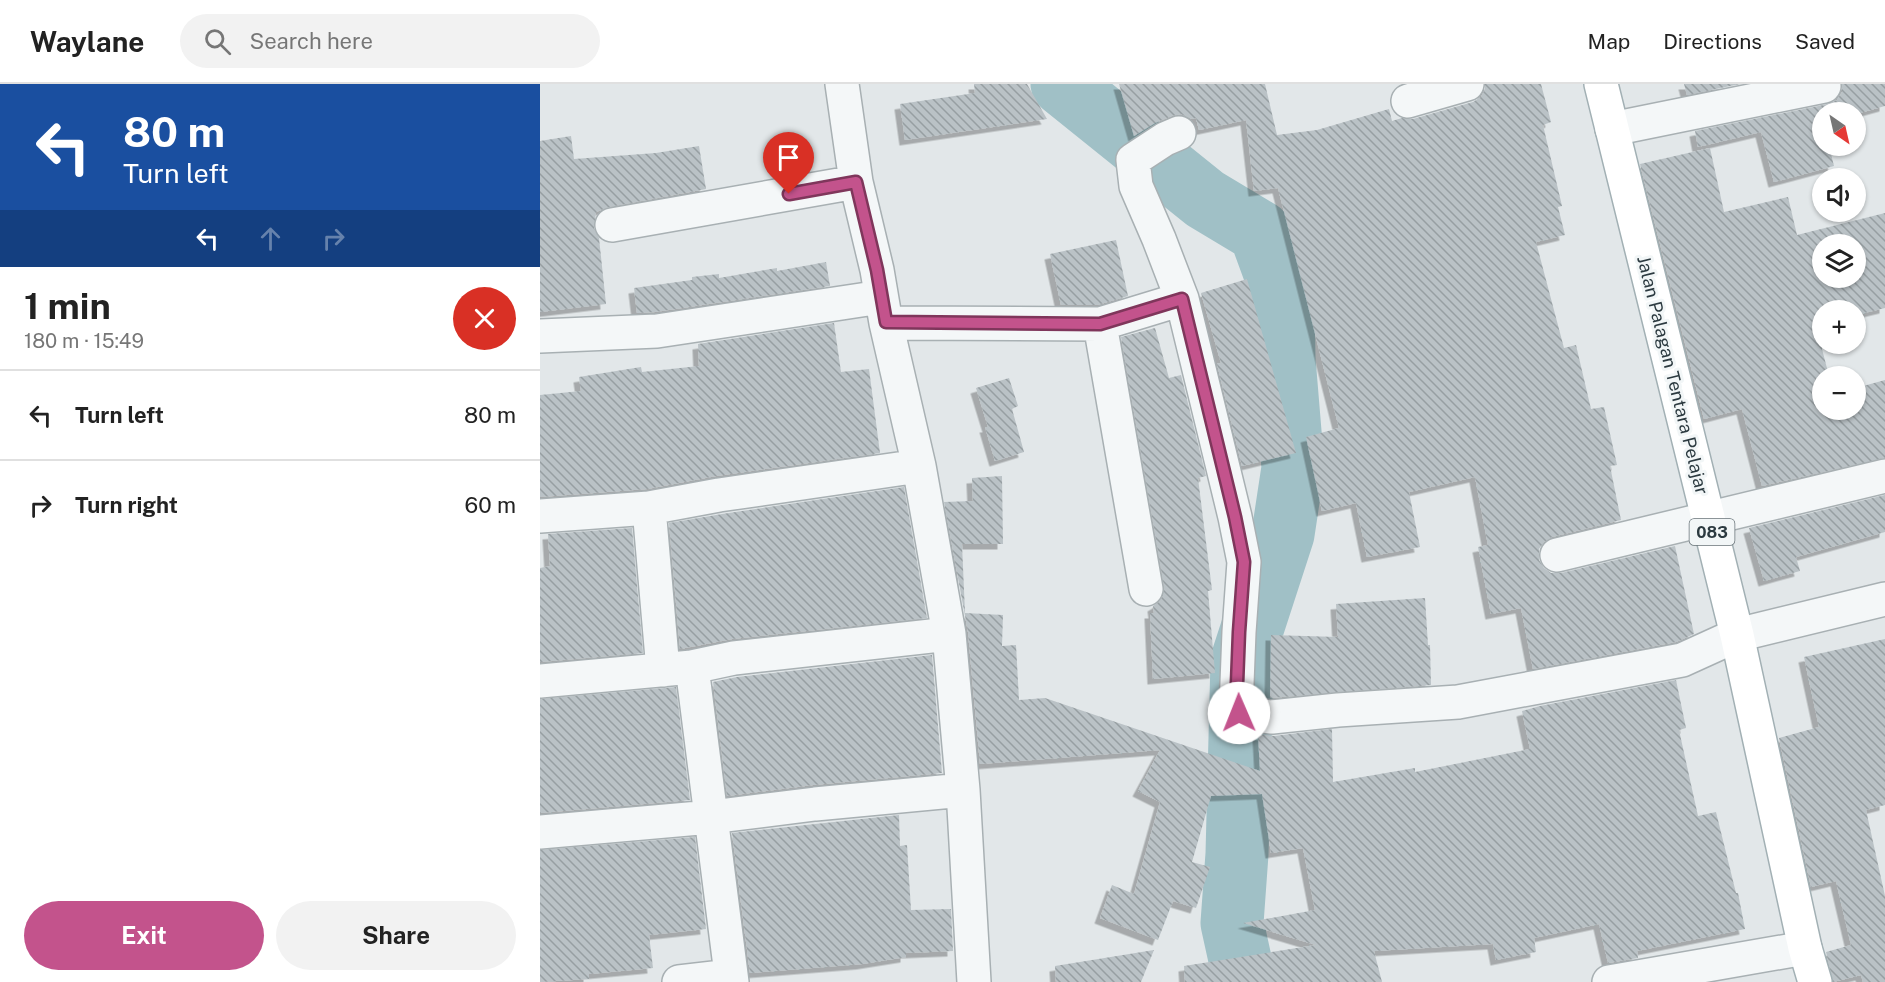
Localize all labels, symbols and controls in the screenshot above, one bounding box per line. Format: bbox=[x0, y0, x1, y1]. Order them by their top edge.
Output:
search box bbox=[180, 14, 600, 68]
text: Waylane bbox=[30, 25, 144, 58]
icon: search bbox=[201, 25, 234, 58]
text: Search here bbox=[249, 28, 373, 54]
text: Map bbox=[1588, 29, 1630, 54]
text: Directions bbox=[1663, 29, 1762, 54]
text: Saved bbox=[1795, 29, 1855, 54]
north arrow bbox=[1812, 102, 1866, 156]
map controls bbox=[1812, 102, 1866, 420]
text: 80 m bbox=[123, 107, 225, 156]
icon: left bbox=[24, 108, 102, 186]
pin bbox=[763, 132, 814, 194]
icon: arrive bbox=[772, 141, 805, 174]
text: Turn left bbox=[123, 157, 229, 189]
button: sound bbox=[1812, 168, 1866, 222]
icon: left bbox=[191, 222, 224, 255]
icon: ahead bbox=[254, 222, 287, 255]
icon: right bbox=[317, 222, 350, 255]
button: layers bbox=[1812, 234, 1866, 288]
street label: Jalan Palagan Tentara Pelajar bbox=[1633, 253, 1713, 497]
text: 1 min bbox=[24, 285, 111, 327]
button: close bbox=[453, 287, 516, 350]
button: + bbox=[1812, 300, 1866, 354]
text: 180 m · 15:49 bbox=[24, 329, 144, 353]
button: − bbox=[1812, 366, 1866, 420]
icon: left bbox=[24, 399, 57, 432]
text: Turn left bbox=[75, 402, 164, 428]
text: 80 m bbox=[464, 402, 516, 428]
icon: right bbox=[24, 489, 57, 522]
text: Turn right bbox=[75, 492, 178, 518]
text: 60 m bbox=[465, 492, 516, 518]
road number: 083 bbox=[1690, 519, 1734, 545]
position arrow bbox=[1207, 681, 1271, 745]
button: Exit bbox=[24, 901, 264, 970]
button: Share bbox=[276, 901, 516, 970]

